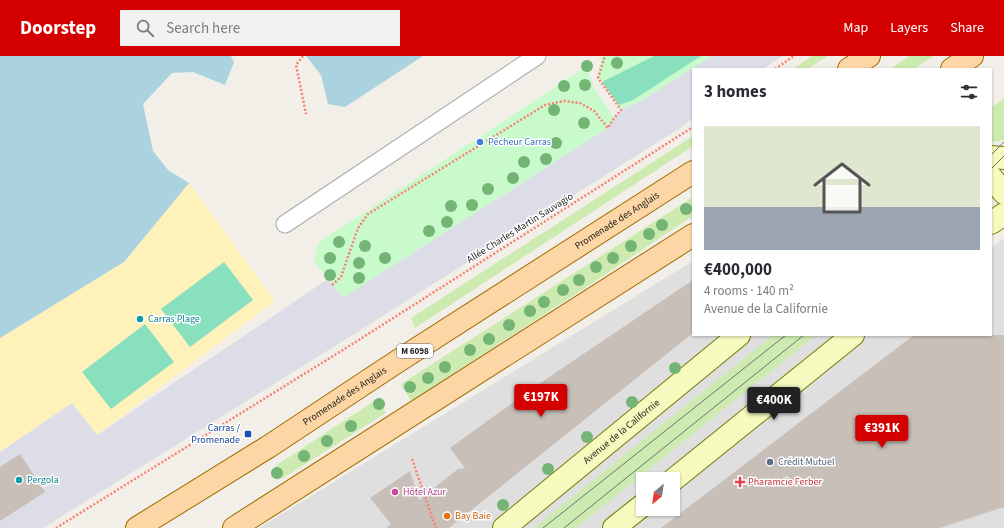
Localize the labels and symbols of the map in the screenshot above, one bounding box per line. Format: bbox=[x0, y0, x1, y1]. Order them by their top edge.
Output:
place label: Pêcheur Carras bbox=[488, 135, 551, 149]
marker: Pêcheur Carras bbox=[475, 137, 485, 147]
street label: Promenade des Anglais bbox=[572, 188, 662, 253]
street label: Allée Charles Martin Sauvagio bbox=[464, 189, 576, 267]
place label: Carras Plage bbox=[148, 312, 200, 326]
marker: Carras Plage bbox=[135, 314, 145, 324]
road number: M 6098 bbox=[397, 344, 433, 358]
street label: Promenade des Anglais bbox=[300, 363, 389, 429]
pin: €197K bbox=[513, 384, 569, 418]
pin: €400K bbox=[746, 387, 802, 421]
street label: Avenue de la Californie bbox=[580, 396, 663, 467]
pin: €391K bbox=[854, 415, 910, 449]
place label: Carras / Promenade bbox=[191, 421, 240, 447]
marker: Carras / Promenade bbox=[243, 429, 253, 439]
place label: Crédit Mutuel bbox=[778, 455, 835, 469]
marker: Crédit Mutuel bbox=[765, 457, 775, 467]
north arrow bbox=[636, 472, 680, 516]
place label: Pergola bbox=[27, 473, 59, 487]
marker: Pergola bbox=[14, 475, 24, 485]
place label: Pharamcie Ferber bbox=[748, 475, 822, 489]
marker: Pharamcie Ferber bbox=[735, 477, 745, 487]
place label: Hôtel Azur bbox=[403, 485, 447, 499]
marker: Hôtel Azur bbox=[390, 487, 400, 497]
place label: Bay Baie bbox=[455, 509, 491, 523]
marker: Bay Baie bbox=[442, 511, 452, 521]

